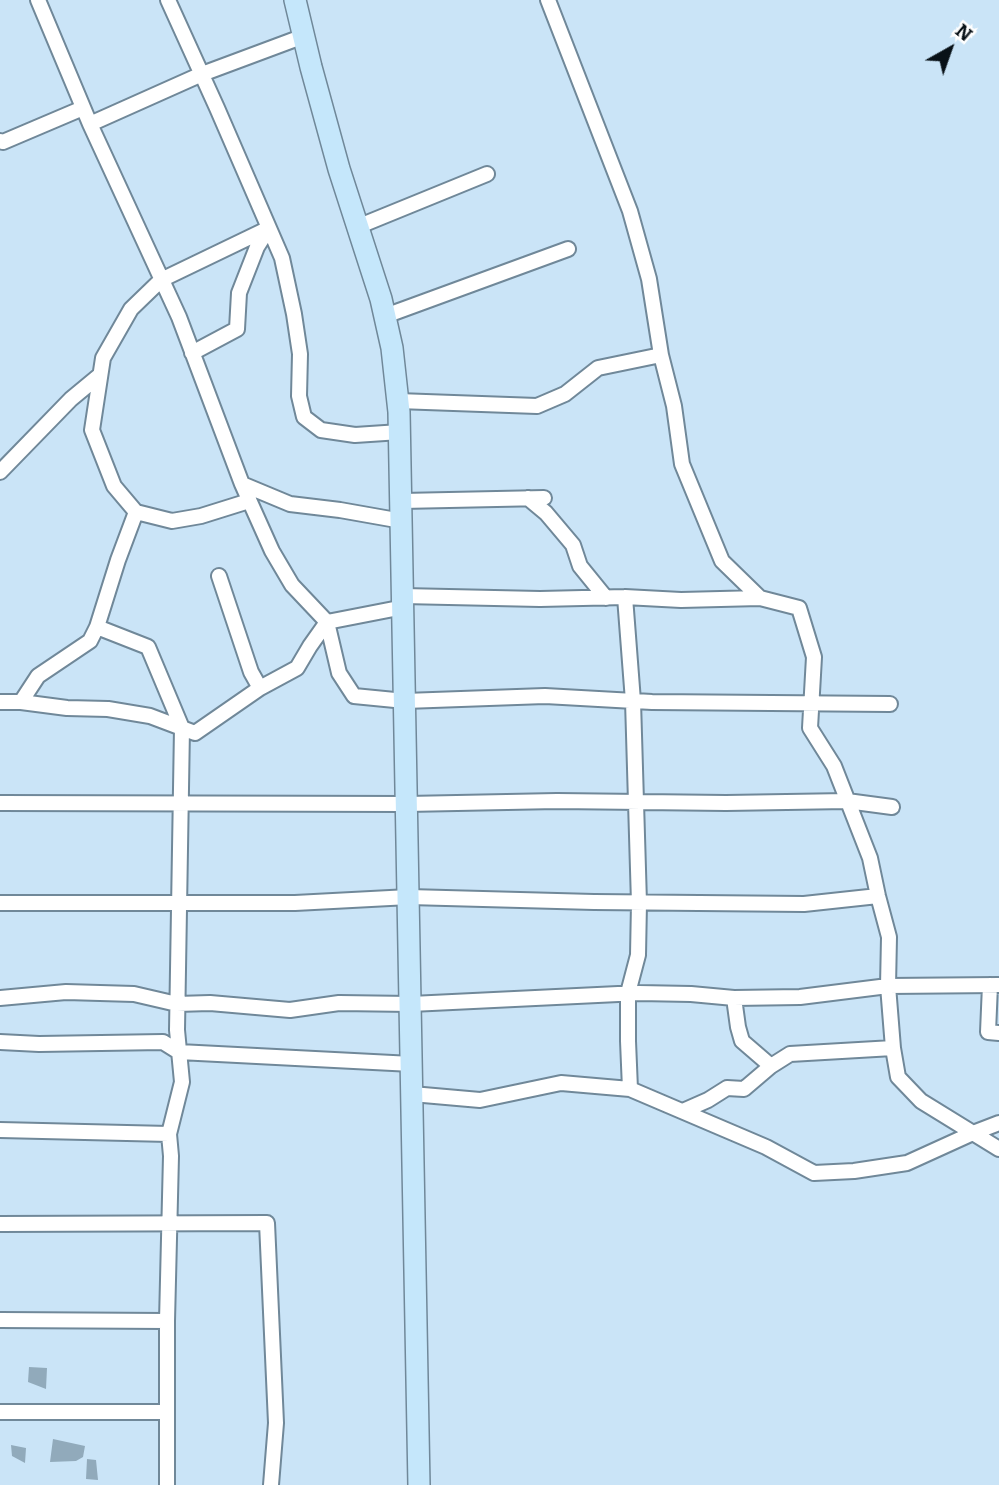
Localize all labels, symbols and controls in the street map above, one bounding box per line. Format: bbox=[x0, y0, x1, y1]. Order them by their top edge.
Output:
north arrow bbox=[915, 14, 985, 84]
text: N bbox=[951, 19, 977, 46]

